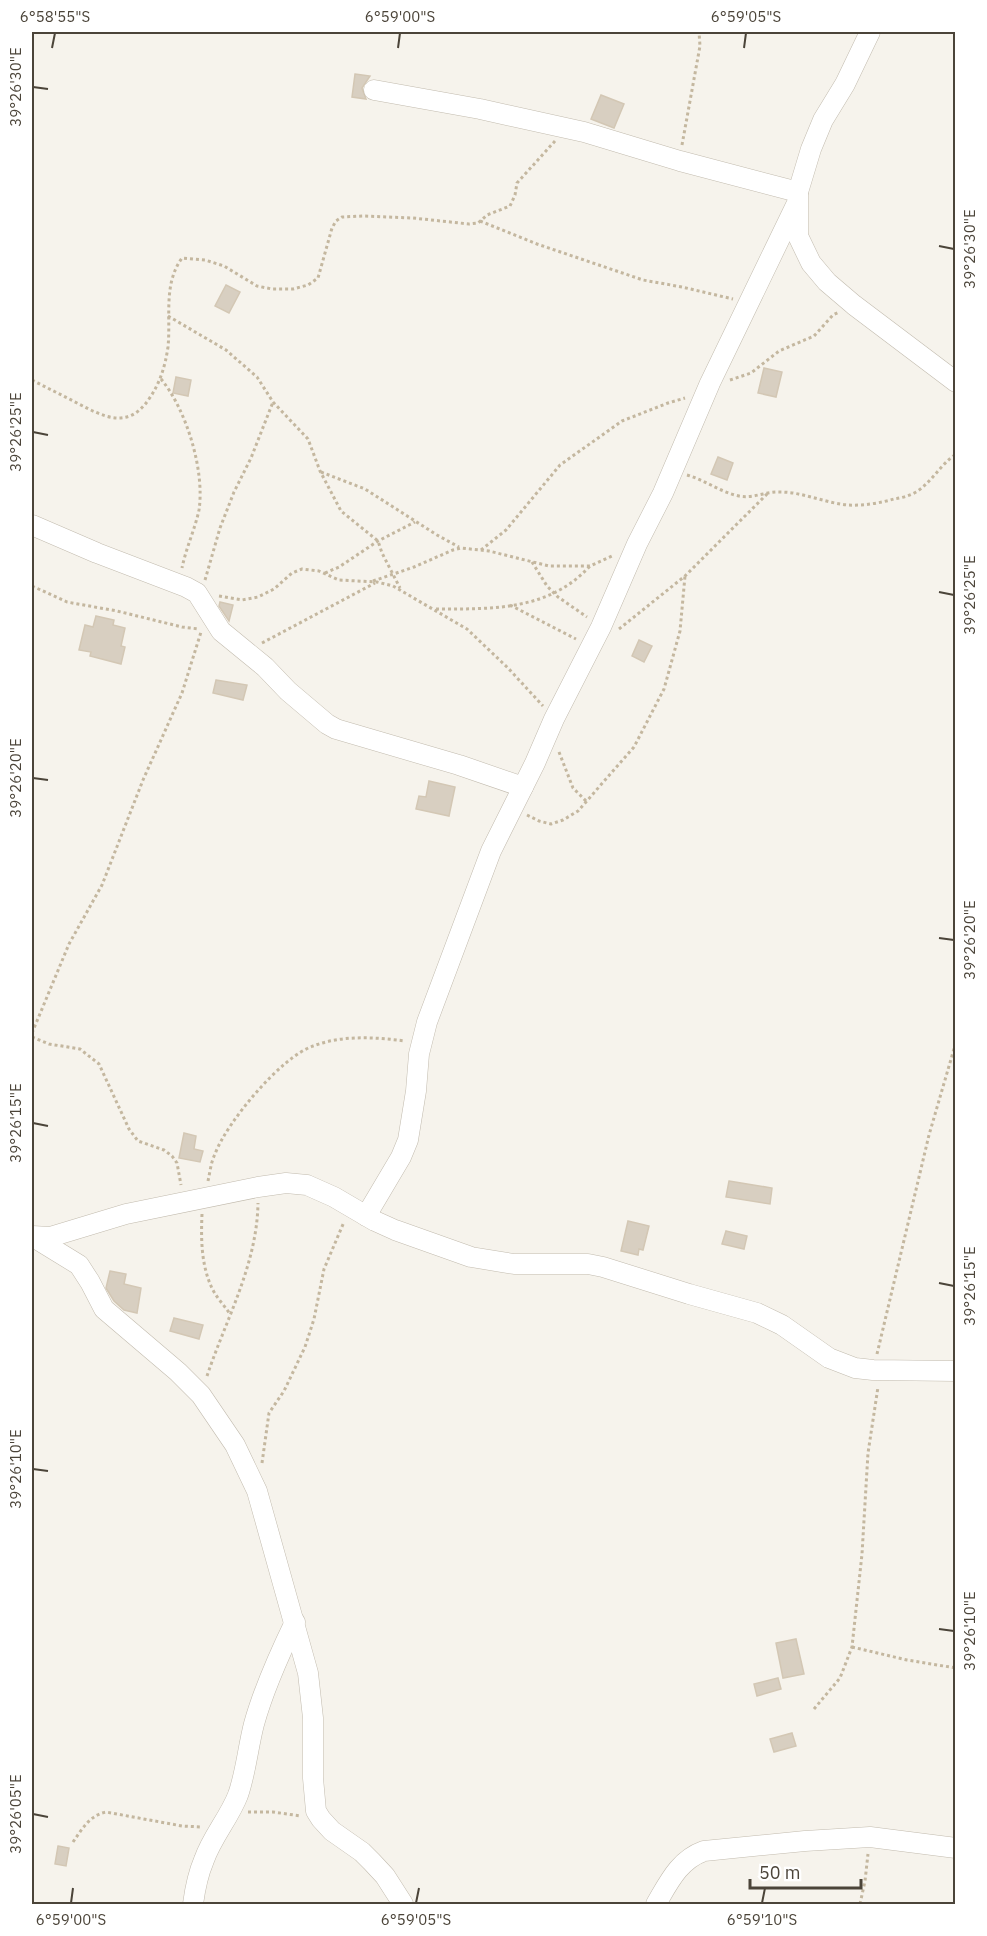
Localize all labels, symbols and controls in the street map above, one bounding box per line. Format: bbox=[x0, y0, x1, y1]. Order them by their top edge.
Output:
text: 6°58'55"S bbox=[20, 7, 90, 26]
text: 6°59'00"S bbox=[365, 7, 435, 26]
text: 6°59'05"S bbox=[711, 7, 781, 26]
text: 39°26'30"E bbox=[6, 47, 25, 127]
text: 39°26'30"E bbox=[960, 209, 979, 289]
text: 39°26'25"E bbox=[6, 392, 25, 472]
text: 39°26'25"E bbox=[960, 555, 979, 635]
text: 39°26'20"E bbox=[6, 738, 25, 818]
text: 39°26'20"E bbox=[960, 900, 979, 980]
text: 39°26'15"E bbox=[6, 1083, 25, 1163]
text: 39°26'15"E bbox=[960, 1246, 979, 1326]
text: 39°26'10"E bbox=[6, 1429, 25, 1509]
text: 39°26'10"E bbox=[960, 1591, 979, 1671]
text: 39°26'05"E bbox=[6, 1774, 25, 1854]
scale bar bbox=[750, 1852, 861, 1890]
text: 50 m bbox=[759, 1861, 801, 1884]
text: 6°59'00"S bbox=[36, 1910, 106, 1929]
text: 6°59'05"S bbox=[381, 1910, 451, 1929]
text: 6°59'10"S bbox=[727, 1910, 797, 1929]

